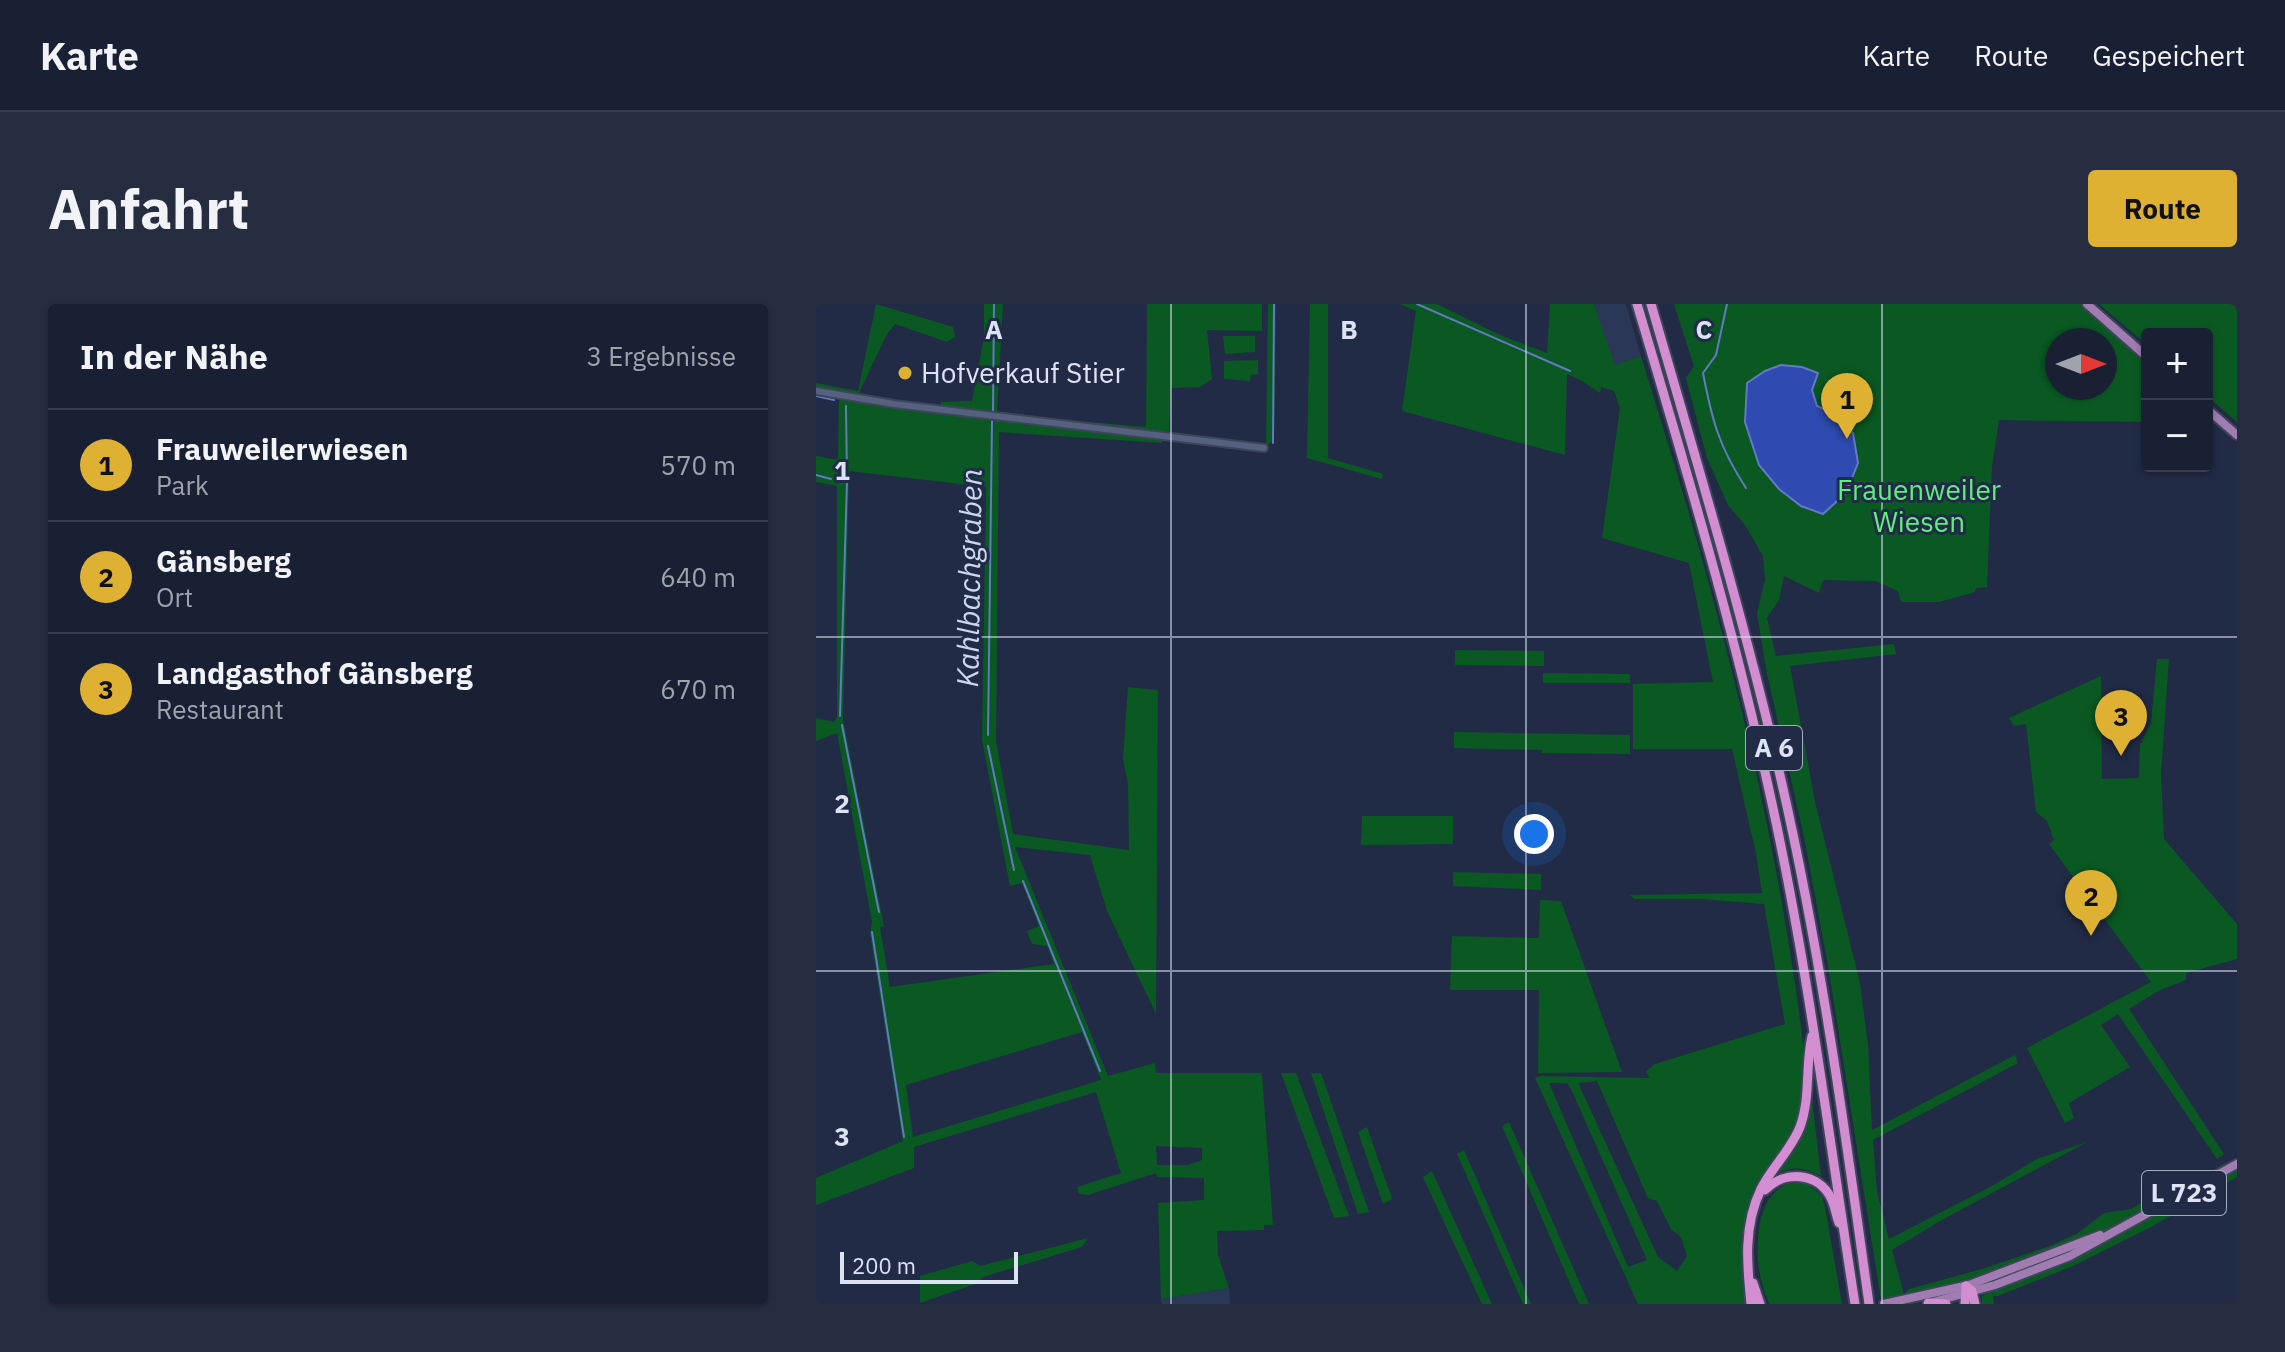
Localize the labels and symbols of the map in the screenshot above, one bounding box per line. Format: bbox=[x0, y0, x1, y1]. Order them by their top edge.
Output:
text: A bbox=[985, 312, 1003, 346]
text: B bbox=[1340, 312, 1358, 346]
text: C bbox=[1696, 312, 1713, 346]
north arrow bbox=[2045, 328, 2117, 400]
place label: Hofverkauf Stier bbox=[921, 354, 1125, 391]
marker: Hofverkauf Stier bbox=[896, 364, 914, 382]
pin: 1 bbox=[1821, 373, 1873, 439]
text: 1 bbox=[834, 453, 850, 487]
water label: Kahlbachgraben bbox=[947, 468, 990, 688]
park label: Frauenweiler Wiesen bbox=[1837, 471, 2001, 540]
pin: 3 bbox=[2095, 690, 2147, 756]
road number: A 6 bbox=[1746, 726, 1802, 770]
text: 2 bbox=[834, 786, 850, 820]
your location bbox=[1514, 814, 1554, 854]
pin: 2 bbox=[2065, 870, 2117, 936]
text: 3 bbox=[834, 1119, 850, 1153]
road number: L 723 bbox=[2142, 1171, 2226, 1215]
scale bar bbox=[840, 1248, 1018, 1284]

